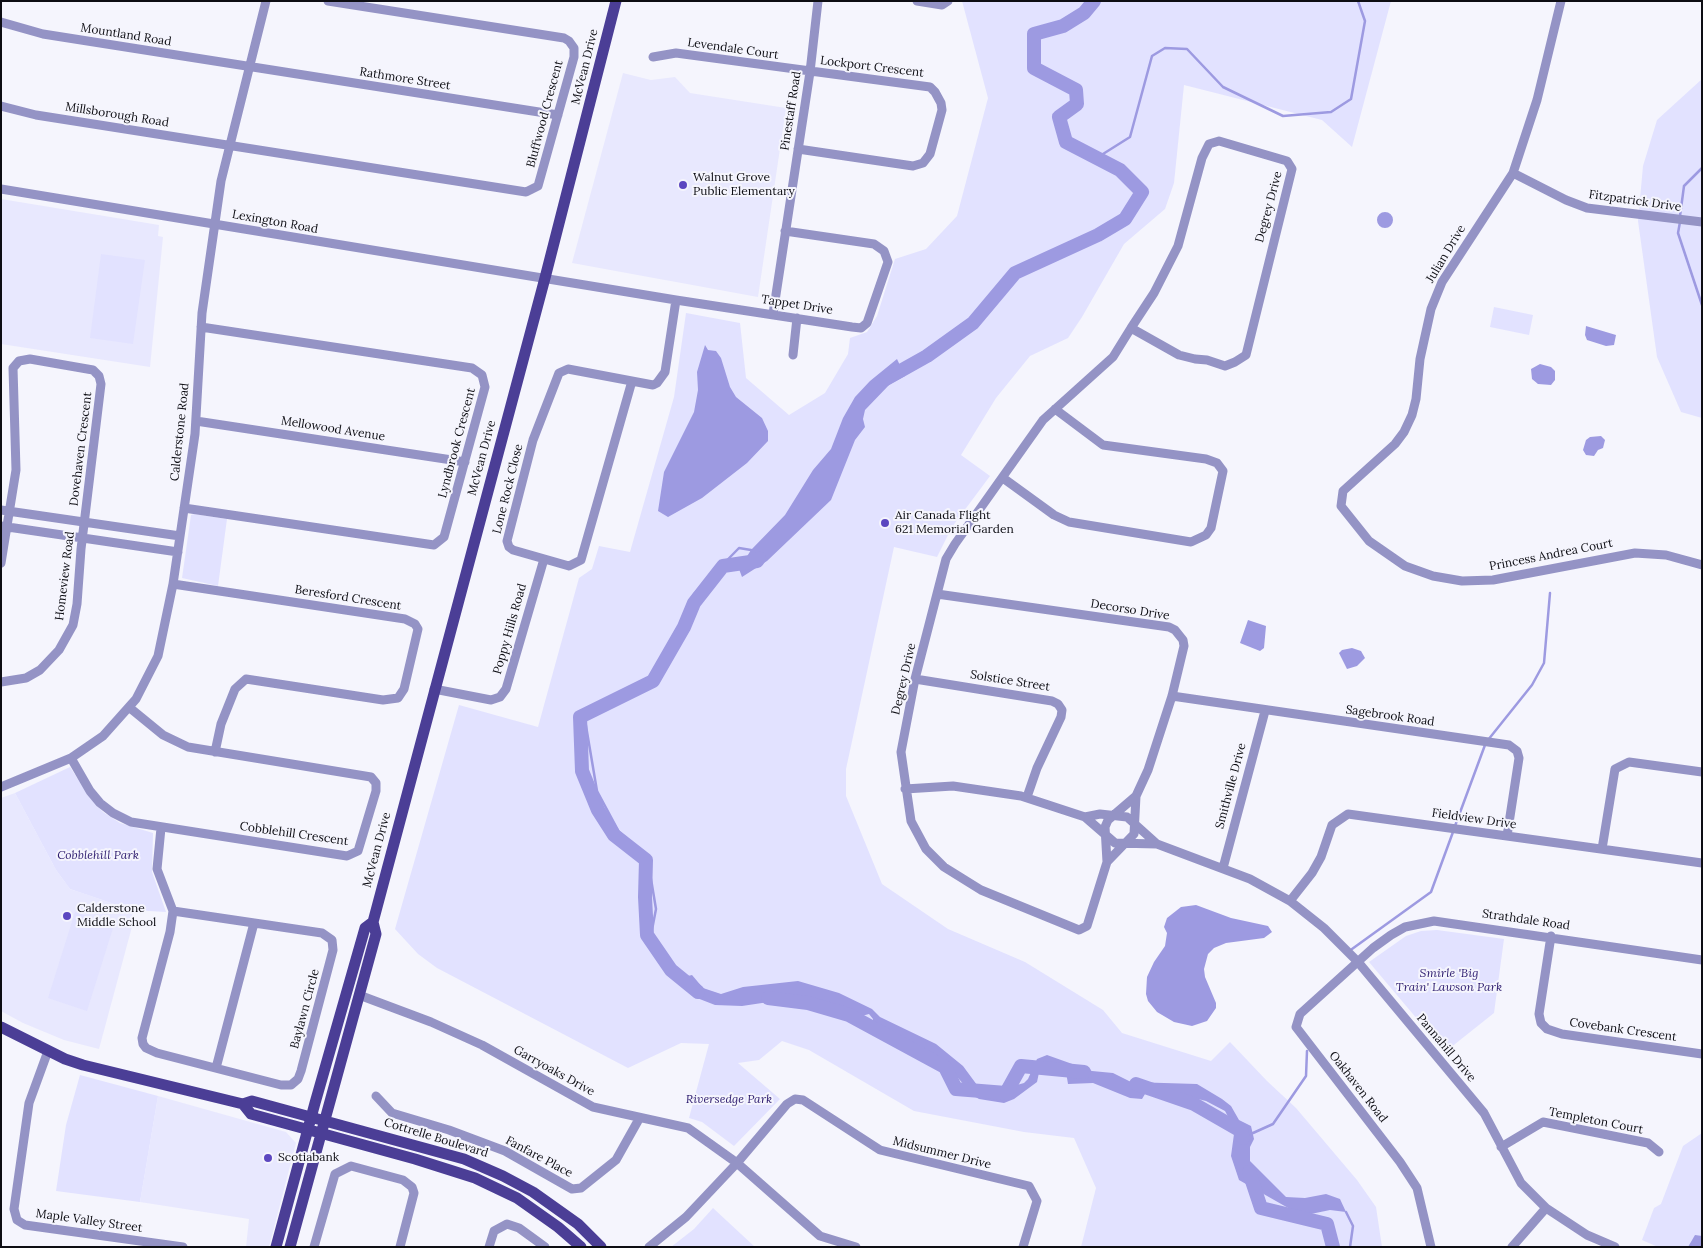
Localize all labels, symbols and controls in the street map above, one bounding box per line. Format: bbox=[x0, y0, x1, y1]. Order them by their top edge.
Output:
street label: Mountland Road bbox=[80, 21, 172, 49]
street label: McVean Drive bbox=[569, 28, 601, 106]
street label: Levendale Court bbox=[686, 35, 780, 63]
street label: Lockport Crescent bbox=[819, 54, 925, 80]
street label: Bluffwood Crescent bbox=[524, 59, 566, 169]
street label: Rathmore Street bbox=[358, 65, 452, 93]
street label: Pinestaff Road bbox=[778, 70, 804, 152]
street label: Millsborough Road bbox=[64, 100, 170, 130]
street label: Degrey Drive bbox=[1253, 170, 1285, 244]
place label: Walnut Grove Public Elementary bbox=[693, 171, 795, 199]
marker: Walnut Grove Public Elementary bbox=[677, 179, 689, 191]
street label: Fitzpatrick Drive bbox=[1588, 187, 1682, 215]
street label: Lexington Road bbox=[231, 207, 319, 237]
street label: Julian Drive bbox=[1423, 222, 1469, 286]
street label: Tappet Drive bbox=[760, 292, 834, 318]
street label: Calderstone Road bbox=[168, 382, 192, 482]
street label: Lyndbrook Crescent bbox=[435, 386, 479, 500]
street label: Dovehaven Crescent bbox=[67, 391, 95, 507]
street label: Mellowood Avenue bbox=[280, 414, 386, 444]
street label: McVean Drive bbox=[465, 419, 499, 497]
street label: Lone Rock Close bbox=[490, 443, 526, 535]
place label: Air Canada Flight 621 Memorial Garden bbox=[895, 509, 1014, 537]
marker: Air Canada Flight 621 Memorial Garden bbox=[879, 517, 891, 529]
street label: Homeview Road bbox=[52, 531, 78, 621]
street label: Princess Andrea Court bbox=[1488, 536, 1614, 574]
street label: Beresford Crescent bbox=[294, 582, 402, 614]
street label: Poppy Hills Road bbox=[490, 582, 530, 676]
street label: Decorso Drive bbox=[1090, 597, 1170, 623]
street label: Degrey Drive bbox=[889, 642, 919, 716]
street label: Solstice Street bbox=[969, 668, 1051, 694]
street label: Sagebrook Road bbox=[1345, 703, 1435, 729]
street label: Smithville Drive bbox=[1213, 741, 1249, 831]
street label: Fieldview Drive bbox=[1431, 806, 1517, 832]
street label: McVean Drive bbox=[360, 811, 394, 889]
street label: Cobblehill Crescent bbox=[239, 819, 349, 849]
park label: Cobblehill Park bbox=[57, 849, 139, 863]
place label: Calderstone Middle School bbox=[77, 902, 156, 930]
street label: Strathdale Road bbox=[1481, 907, 1571, 933]
marker: Calderstone Middle School bbox=[61, 910, 73, 922]
street label: Baylawn Circle bbox=[287, 967, 323, 1051]
park label: Smirle 'Big Train' Lawson Park bbox=[1396, 967, 1502, 995]
street label: Pannahill Drive bbox=[1413, 1011, 1479, 1085]
street label: Covebank Crescent bbox=[1568, 1015, 1678, 1045]
street label: Garryoaks Drive bbox=[511, 1043, 597, 1099]
street label: Oakhaven Road bbox=[1326, 1049, 1390, 1125]
park label: Riversedge Park bbox=[686, 1093, 772, 1107]
street label: Templeton Court bbox=[1548, 1105, 1644, 1137]
street label: Cottrelle Boulevard bbox=[382, 1115, 490, 1161]
street label: Fanfare Place bbox=[503, 1133, 575, 1181]
street label: Midsummer Drive bbox=[891, 1134, 993, 1172]
place label: Scotiabank bbox=[278, 1151, 339, 1165]
marker: Scotiabank bbox=[262, 1152, 274, 1164]
street label: Maple Valley Street bbox=[35, 1206, 143, 1236]

